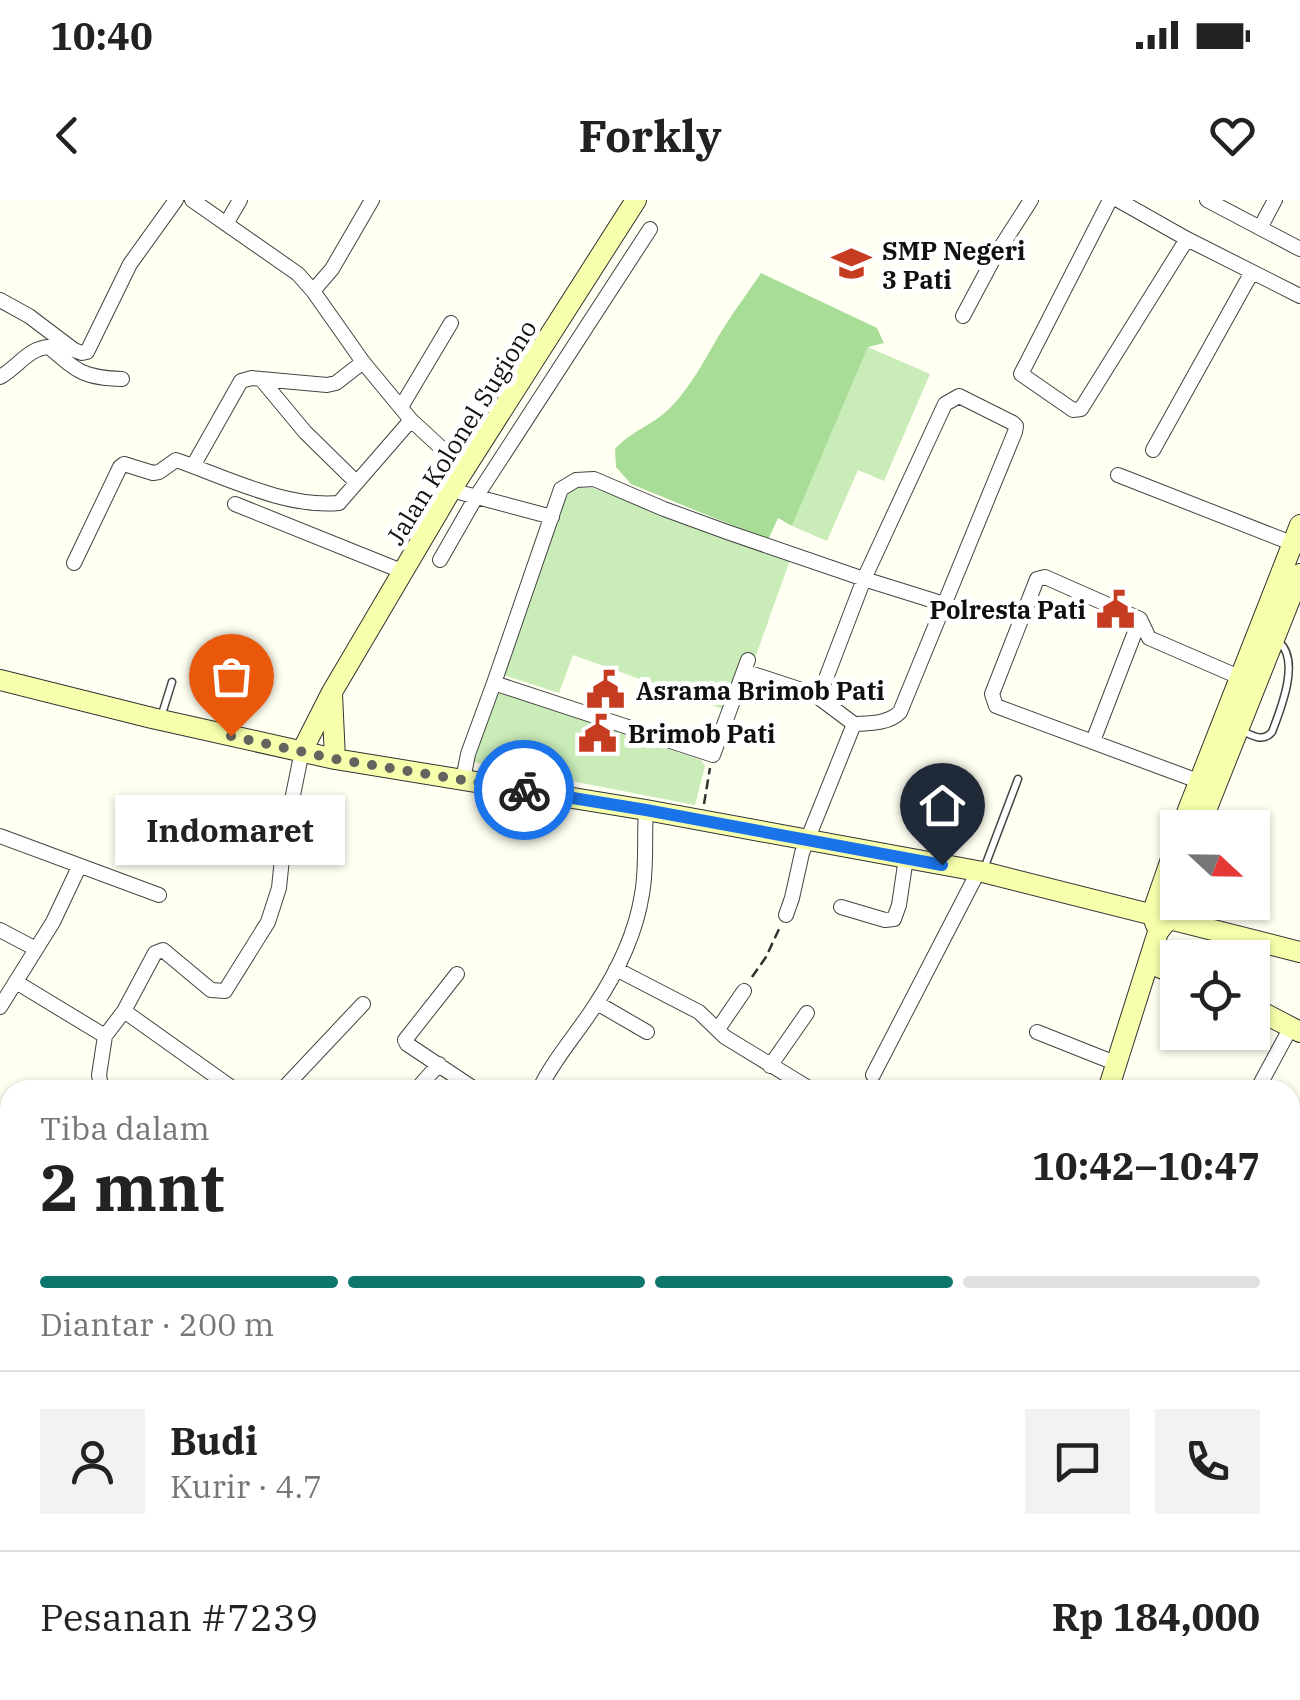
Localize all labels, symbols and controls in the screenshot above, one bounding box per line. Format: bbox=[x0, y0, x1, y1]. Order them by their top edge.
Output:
text: 10:40 bbox=[50, 11, 153, 60]
text: Forkly bbox=[578, 106, 722, 164]
icon: back bbox=[40, 108, 95, 163]
icon: heart bbox=[1205, 108, 1260, 163]
place label: SMP Negeri 3 Pati bbox=[882, 234, 1025, 296]
school or university icon: SMP Negeri 3 Pati bbox=[831, 243, 873, 285]
street label: Jalan Kolonel Sugiono bbox=[378, 313, 544, 551]
public building icon: Polresta Pati bbox=[1095, 588, 1137, 630]
place label: Polresta Pati bbox=[930, 593, 1086, 626]
pin bbox=[189, 634, 274, 737]
icon: bag bbox=[204, 649, 259, 704]
public building icon: Asrama Brimob Pati bbox=[585, 669, 627, 711]
place label: Asrama Brimob Pati bbox=[636, 674, 885, 707]
public building icon: Brimob Pati bbox=[577, 712, 619, 754]
place label: Brimob Pati bbox=[628, 717, 775, 750]
courier bbox=[474, 740, 574, 840]
icon: bike bbox=[497, 763, 552, 818]
pin bbox=[900, 763, 985, 866]
icon: home bbox=[915, 778, 970, 833]
callout: Indomaret bbox=[116, 796, 346, 866]
text: Indomaret bbox=[146, 809, 314, 851]
north arrow bbox=[1160, 810, 1270, 920]
map controls bbox=[1160, 810, 1270, 1050]
button: locate bbox=[1160, 940, 1270, 1050]
text: Tiba dalam bbox=[40, 1107, 210, 1149]
text: 10:42–10:47 bbox=[1032, 1141, 1260, 1190]
text: 2 mnt bbox=[40, 1144, 224, 1229]
text: Diantar · 200 m bbox=[40, 1303, 274, 1345]
button: person bbox=[40, 1409, 145, 1514]
button: chat bbox=[1025, 1409, 1130, 1514]
button: phone bbox=[1155, 1409, 1260, 1514]
text: Budi bbox=[170, 1416, 258, 1465]
text: Kurir · 4.7 bbox=[170, 1465, 322, 1507]
text: Pesanan #7239 bbox=[40, 1592, 318, 1641]
text: Rp 184,000 bbox=[1052, 1592, 1260, 1641]

